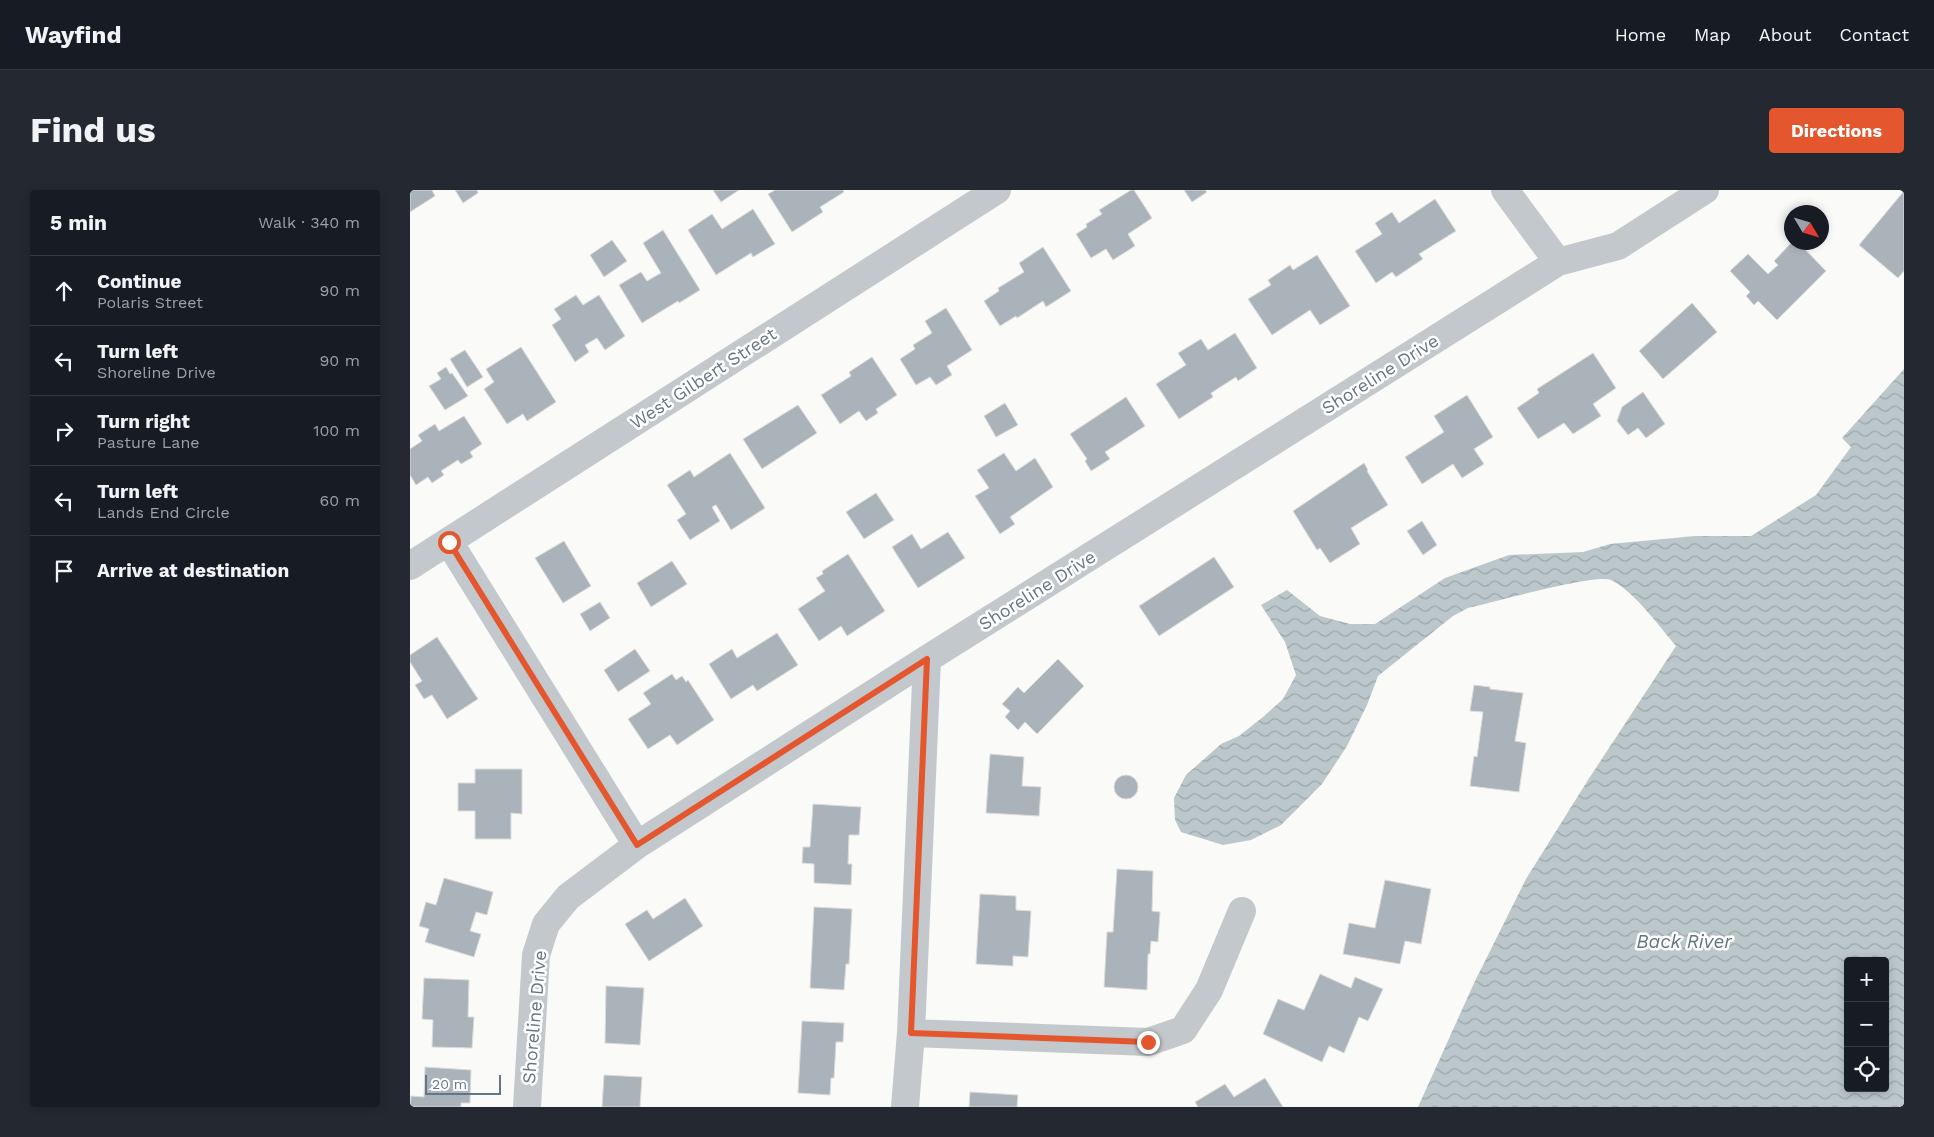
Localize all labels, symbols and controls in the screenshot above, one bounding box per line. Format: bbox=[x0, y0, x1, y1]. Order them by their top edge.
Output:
text: Wayfind bbox=[25, 21, 121, 49]
text: Home bbox=[1615, 24, 1666, 45]
text: Map bbox=[1694, 24, 1731, 45]
text: About bbox=[1759, 24, 1811, 45]
text: Contact bbox=[1839, 24, 1909, 45]
button: Directions bbox=[1769, 108, 1904, 153]
text: Find us bbox=[30, 109, 156, 151]
north arrow bbox=[1784, 205, 1829, 250]
text: 5 min bbox=[50, 210, 107, 235]
text: Walk · 340 m bbox=[258, 213, 360, 232]
text: Continue bbox=[97, 270, 181, 293]
icon: ahead bbox=[50, 277, 78, 305]
text: 90 m bbox=[319, 281, 360, 300]
text: Polaris Street bbox=[97, 293, 203, 312]
street label: West Gilbert Street bbox=[626, 323, 780, 433]
street label: Shoreline Drive bbox=[1318, 330, 1442, 418]
text: Turn left bbox=[97, 340, 178, 363]
icon: left bbox=[50, 347, 78, 375]
text: 90 m bbox=[319, 351, 360, 370]
text: Shoreline Drive bbox=[97, 363, 216, 382]
text: Turn right bbox=[97, 410, 190, 433]
icon: right bbox=[50, 417, 78, 445]
text: 100 m bbox=[313, 421, 360, 440]
text: Pasture Lane bbox=[97, 433, 200, 452]
text: Turn left bbox=[97, 480, 178, 503]
icon: left bbox=[50, 487, 78, 515]
text: 60 m bbox=[320, 491, 360, 510]
text: Lands End Circle bbox=[97, 503, 230, 522]
route start bbox=[438, 531, 461, 554]
street label: Shoreline Drive bbox=[975, 546, 1099, 634]
icon: arrive bbox=[50, 557, 78, 585]
text: Arrive at destination bbox=[97, 559, 289, 582]
water label: Back River bbox=[1636, 930, 1732, 953]
street label: Shoreline Drive bbox=[518, 950, 550, 1084]
map controls bbox=[1844, 957, 1889, 1092]
button: + bbox=[1844, 957, 1889, 1002]
button: − bbox=[1844, 1002, 1889, 1047]
route end bbox=[1137, 1031, 1160, 1054]
button: locate bbox=[1844, 1047, 1889, 1092]
scale bar bbox=[425, 1072, 501, 1095]
text: 20 m bbox=[432, 1076, 467, 1092]

